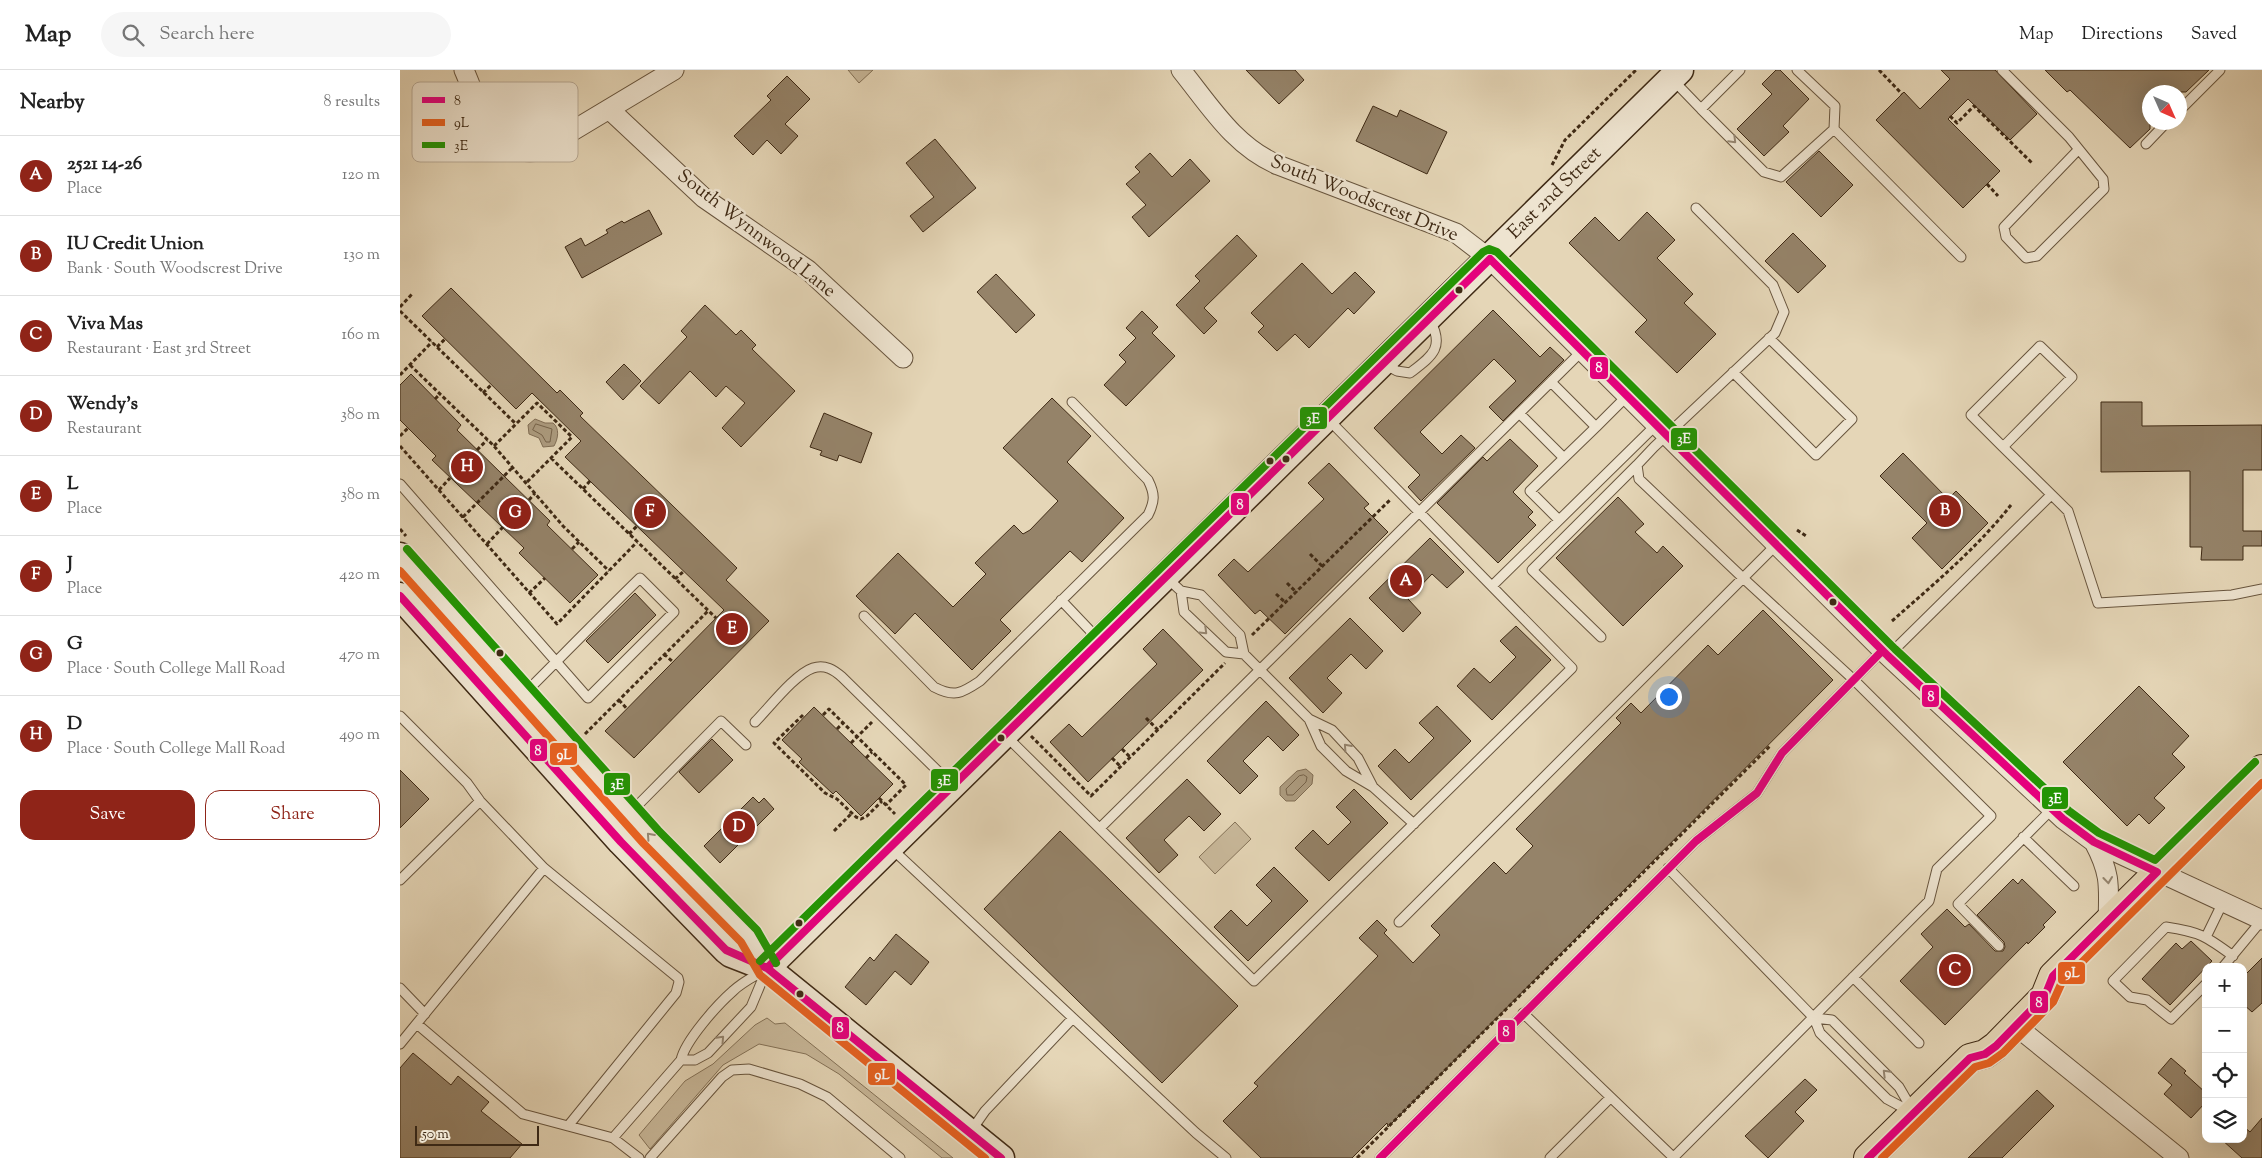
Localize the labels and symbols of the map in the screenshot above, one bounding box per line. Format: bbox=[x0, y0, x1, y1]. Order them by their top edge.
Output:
legend bbox=[412, 82, 578, 162]
north arrow bbox=[2142, 85, 2187, 130]
text: 8 bbox=[454, 92, 461, 112]
text: 9L bbox=[454, 114, 470, 134]
one-way arrow bbox=[1727, 134, 1736, 143]
text: 3E bbox=[454, 137, 469, 157]
street label: East 2nd Street bbox=[1502, 140, 1608, 246]
street label: South Woodscrest Drive bbox=[1266, 149, 1462, 249]
street label: South Wynnwood Lane bbox=[671, 163, 841, 305]
unlabelled marker bbox=[1454, 285, 1464, 295]
line badge: 8 bbox=[1589, 356, 1609, 380]
text: 8 bbox=[1596, 359, 1603, 379]
line badge: 3E bbox=[1299, 406, 1328, 430]
text: 3E bbox=[1306, 410, 1321, 430]
line badge: 3E bbox=[1670, 427, 1698, 451]
text: 3E bbox=[1677, 430, 1692, 450]
pin: H bbox=[451, 448, 483, 486]
unlabelled marker bbox=[1281, 454, 1291, 464]
unlabelled marker bbox=[1265, 456, 1275, 466]
line badge: 8 bbox=[1230, 492, 1250, 516]
pin: B bbox=[1929, 492, 1961, 530]
pin: F bbox=[634, 493, 666, 531]
pin: G bbox=[499, 494, 531, 532]
text: 8 bbox=[1237, 496, 1244, 516]
pin: A bbox=[1390, 562, 1422, 600]
unlabelled marker bbox=[1828, 597, 1838, 607]
pin: E bbox=[716, 610, 748, 648]
one-way arrow bbox=[1198, 625, 1207, 634]
unlabelled marker bbox=[495, 648, 505, 658]
your location bbox=[1656, 684, 1682, 710]
line badge: 8 bbox=[1921, 684, 1940, 708]
text: 8 bbox=[1928, 688, 1935, 708]
unlabelled marker bbox=[996, 733, 1006, 743]
line badge: 8 bbox=[529, 738, 548, 762]
text: 8 bbox=[535, 742, 542, 762]
line badge: 9L bbox=[549, 742, 578, 766]
one-way arrow bbox=[1344, 743, 1353, 752]
text: 9L bbox=[556, 746, 572, 766]
line badge: 3E bbox=[930, 768, 959, 792]
line badge: 3E bbox=[603, 772, 631, 796]
text: 3E bbox=[937, 772, 952, 792]
text: 3E bbox=[610, 776, 625, 796]
line badge: 3E bbox=[2041, 786, 2069, 810]
text: 3E bbox=[2048, 790, 2063, 810]
pin: D bbox=[723, 808, 755, 846]
one-way arrow bbox=[647, 832, 656, 841]
one-way arrow bbox=[2102, 877, 2113, 885]
unlabelled marker bbox=[794, 918, 804, 928]
pin: C bbox=[1939, 951, 1971, 989]
line badge: 9L bbox=[2057, 961, 2086, 985]
text: 9L bbox=[2064, 964, 2080, 984]
unlabelled marker bbox=[795, 989, 805, 999]
line badge: 8 bbox=[2029, 990, 2049, 1014]
text: 8 bbox=[2036, 994, 2043, 1014]
line badge: 8 bbox=[831, 1016, 850, 1040]
text: 8 bbox=[837, 1019, 844, 1039]
line badge: 8 bbox=[1497, 1019, 1516, 1043]
text: 8 bbox=[1503, 1023, 1510, 1043]
one-way arrow bbox=[715, 1035, 724, 1044]
line badge: 9L bbox=[867, 1062, 896, 1086]
text: 9L bbox=[874, 1066, 890, 1086]
one-way arrow bbox=[1883, 1070, 1892, 1079]
scale bar bbox=[415, 1123, 539, 1146]

